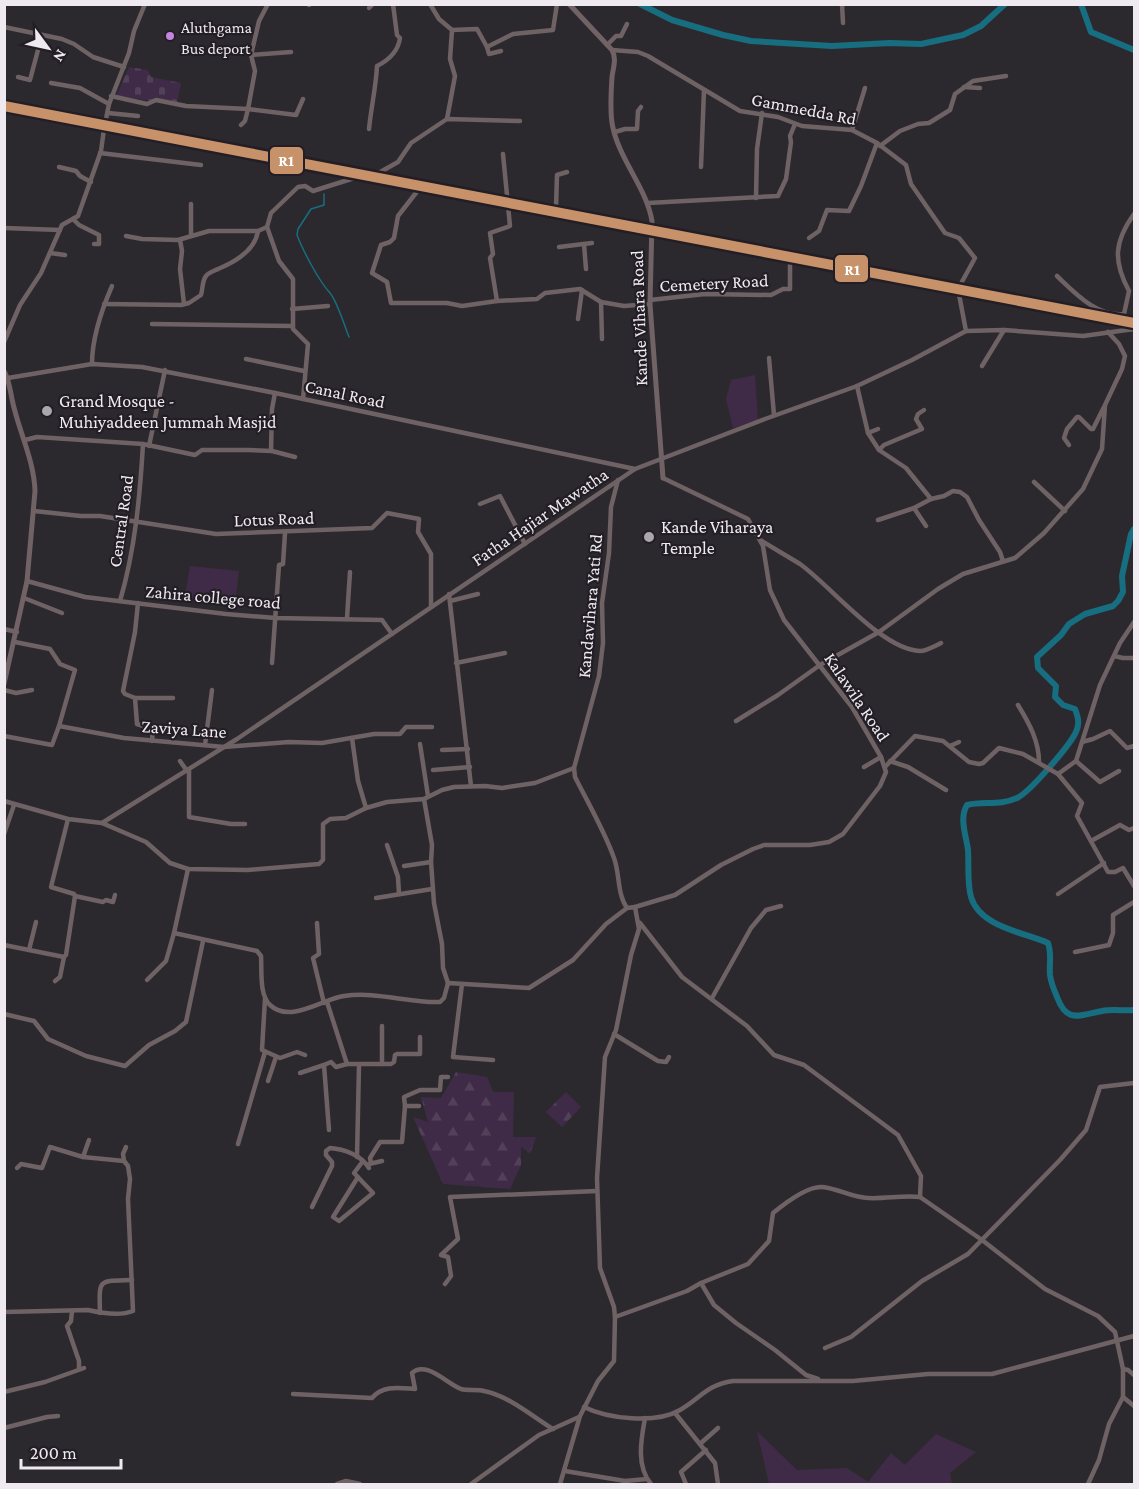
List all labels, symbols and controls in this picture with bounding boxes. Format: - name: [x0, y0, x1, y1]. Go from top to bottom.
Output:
- north arrow: [18, 18, 78, 78]
- place label: Aluthgama Bus deport: [181, 19, 253, 58]
- marker: Aluthgama Bus deport: [164, 30, 176, 42]
- text: N: [50, 47, 70, 65]
- street label: Gammedda Rd: [750, 89, 859, 129]
- line badge: R1: [269, 146, 304, 175]
- text: R1: [278, 152, 294, 169]
- street label: Kande Vihara Road: [627, 249, 651, 386]
- line badge: R1: [834, 254, 869, 283]
- text: R1: [844, 261, 860, 278]
- street label: Cemetery Road: [659, 270, 770, 296]
- street label: Canal Road: [303, 376, 387, 412]
- place label: Grand Mosque - Muhiyaddeen Jummah Masjid: [59, 391, 277, 433]
- marker: Grand Mosque - Muhiyaddeen Jummah Masjid: [40, 404, 54, 418]
- street label: Fatha Hajiar Mawatha: [468, 464, 613, 571]
- street label: Central Road: [105, 473, 137, 568]
- street label: Lotus Road: [233, 508, 315, 530]
- place label: Kande Viharaya Temple: [661, 517, 773, 558]
- marker: Kande Viharaya Temple: [642, 530, 656, 544]
- street label: Kandavihara Yati Rd: [574, 533, 606, 679]
- street label: Zahira college road: [144, 581, 282, 613]
- street label: Kalawila Road: [820, 649, 894, 745]
- street label: Zaviya Lane: [141, 716, 227, 742]
- scale bar: [21, 1432, 122, 1470]
- text: 200 m: [30, 1443, 77, 1463]

